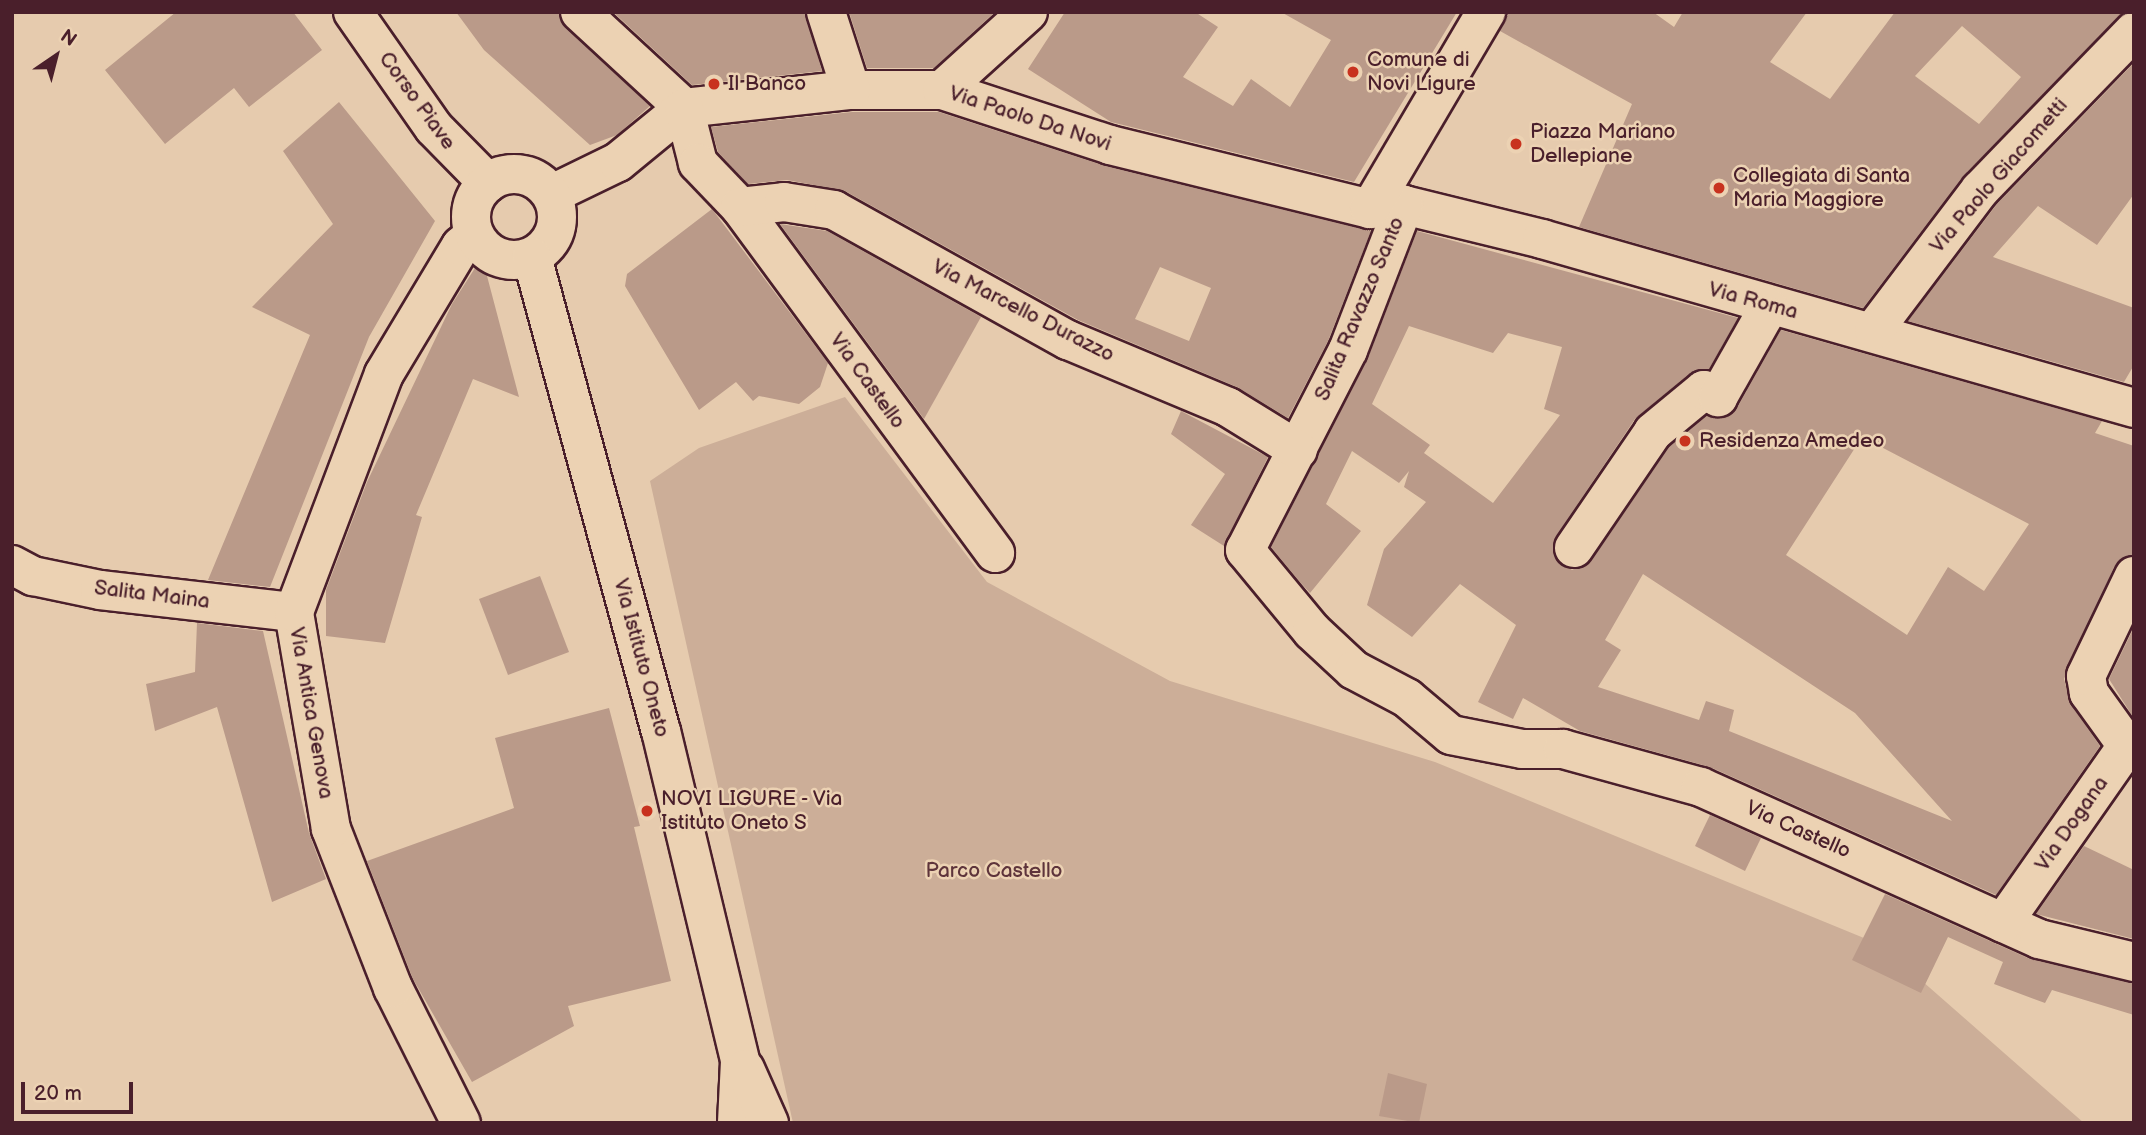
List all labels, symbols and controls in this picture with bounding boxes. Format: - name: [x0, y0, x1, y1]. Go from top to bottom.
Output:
- north arrow: [21, 21, 91, 91]
- text: N: [56, 25, 81, 52]
- street label: Corso Piave: [373, 47, 461, 155]
- place label: Comune di Novi Ligure: [1367, 47, 1476, 97]
- marker: Comune di Novi Ligure: [1345, 64, 1361, 80]
- place label: Il Banco: [728, 71, 806, 97]
- marker: Il Banco: [706, 76, 722, 92]
- street label: Via Paolo Da Novi: [946, 81, 1114, 157]
- street label: Via Paolo Giacometti: [1925, 93, 2073, 259]
- place label: Piazza Mariano Dellepiane: [1530, 119, 1676, 169]
- marker: Piazza Mariano Dellepiane: [1508, 136, 1524, 152]
- place label: Collegiata di Santa Maria Maggiore: [1733, 163, 1911, 213]
- marker: Collegiata di Santa Maria Maggiore: [1711, 180, 1727, 196]
- street label: Salita Ravazzo Santo: [1310, 213, 1410, 405]
- street label: Via Marcello Durazzo: [928, 254, 1118, 368]
- street label: Via Roma: [1706, 277, 1800, 325]
- street label: Via Castello: [824, 328, 910, 434]
- place label: Residenza Amedeo: [1699, 428, 1884, 454]
- marker: Residenza Amedeo: [1677, 433, 1693, 449]
- street label: Salita Maina: [93, 575, 211, 615]
- street label: Via Istituto Oneto: [608, 576, 674, 740]
- street label: Via Antica Genova: [284, 625, 338, 801]
- street label: Via Dogana: [2030, 772, 2114, 876]
- place label: NOVI LIGURE - Via Istituto Oneto S: [661, 786, 845, 836]
- street label: Via Castello: [1742, 796, 1854, 864]
- marker: NOVI LIGURE - Via Istituto Oneto S: [639, 803, 655, 819]
- park label: Parco Castello: [926, 858, 1062, 884]
- scale bar: [24, 1068, 136, 1112]
- text: 20 m: [34, 1081, 82, 1106]

